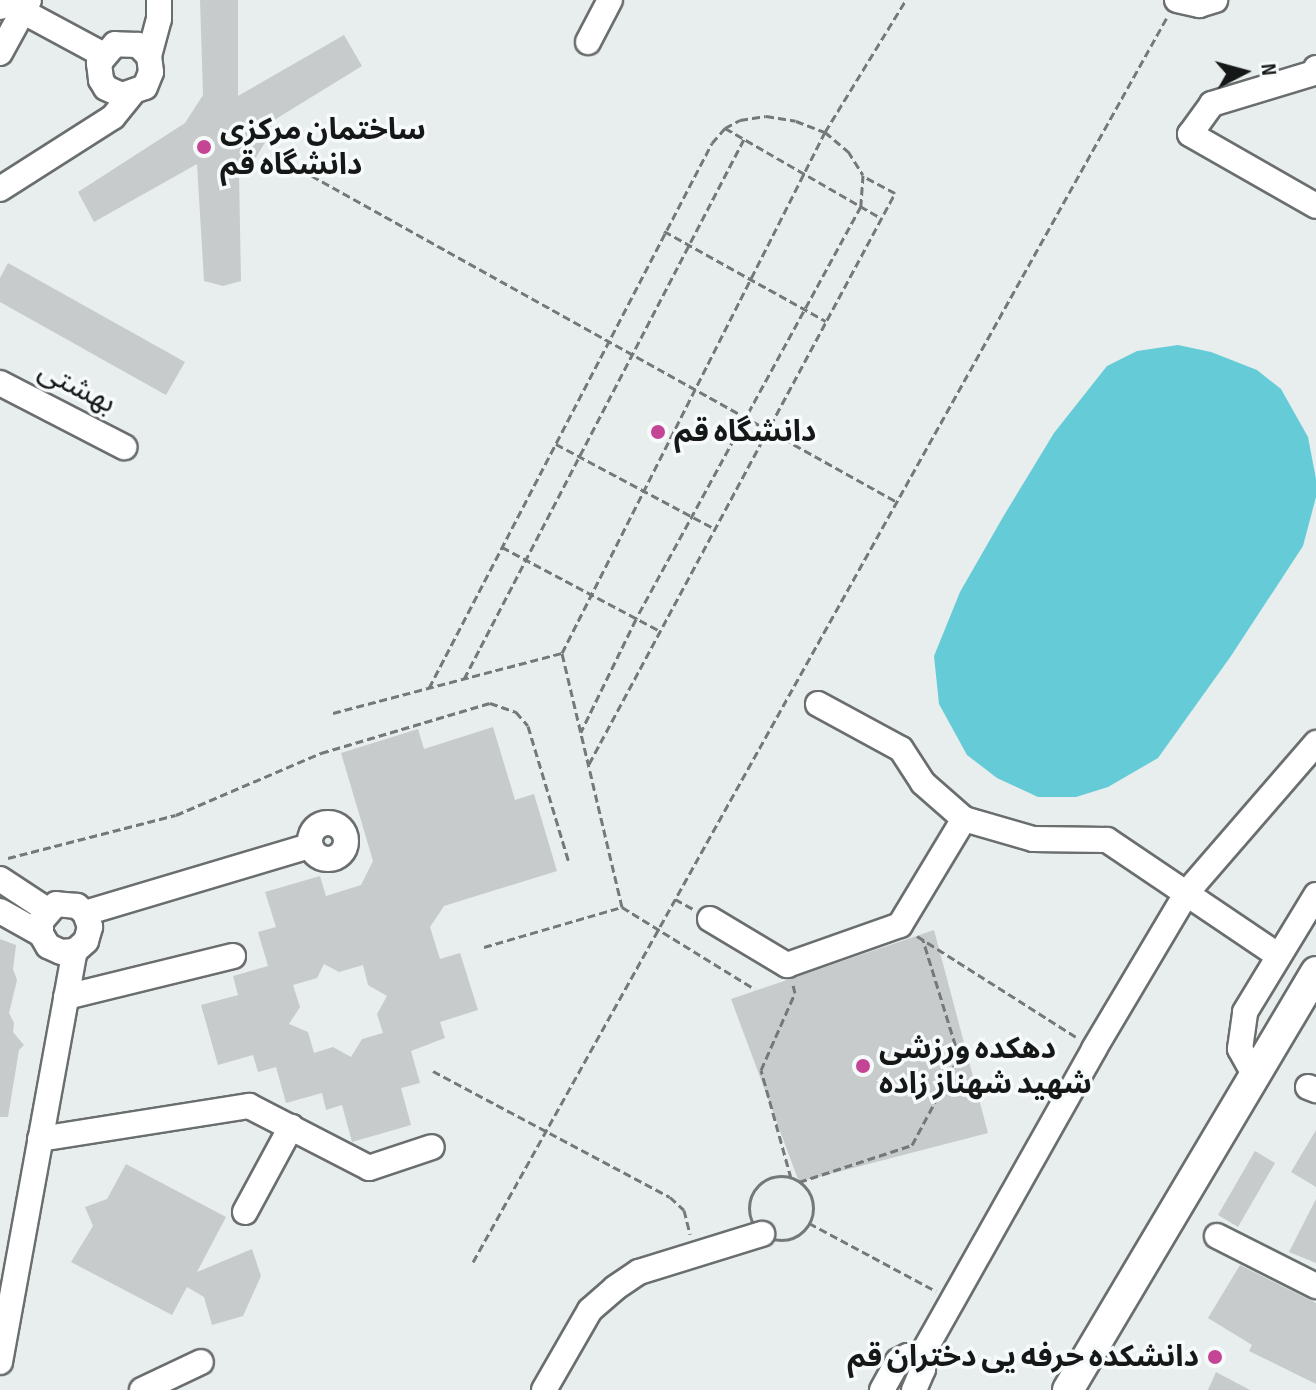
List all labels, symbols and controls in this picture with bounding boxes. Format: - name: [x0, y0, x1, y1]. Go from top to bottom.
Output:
- north arrow: [1204, 32, 1284, 112]
- text: N: [1254, 62, 1282, 77]
- place label: ساختمان مرکزی دانشگاه قم: [220, 112, 426, 182]
- marker: ساختمان مرکزی دانشگاه قم: [195, 138, 213, 156]
- street label: بهشتی: [32, 352, 122, 422]
- place label: دانشگاه قم: [674, 414, 816, 450]
- marker: دانشگاه قم: [649, 423, 667, 441]
- place label: دهکده ورزشی شهید شهناز زاده: [879, 1031, 1092, 1102]
- marker: دهکده ورزشی شهید شهناز زاده: [854, 1057, 872, 1075]
- place label: دانشکده حرفه یی دختران قم: [847, 1339, 1199, 1375]
- marker: دانشکده حرفه یی دختران قم: [1206, 1348, 1224, 1366]

